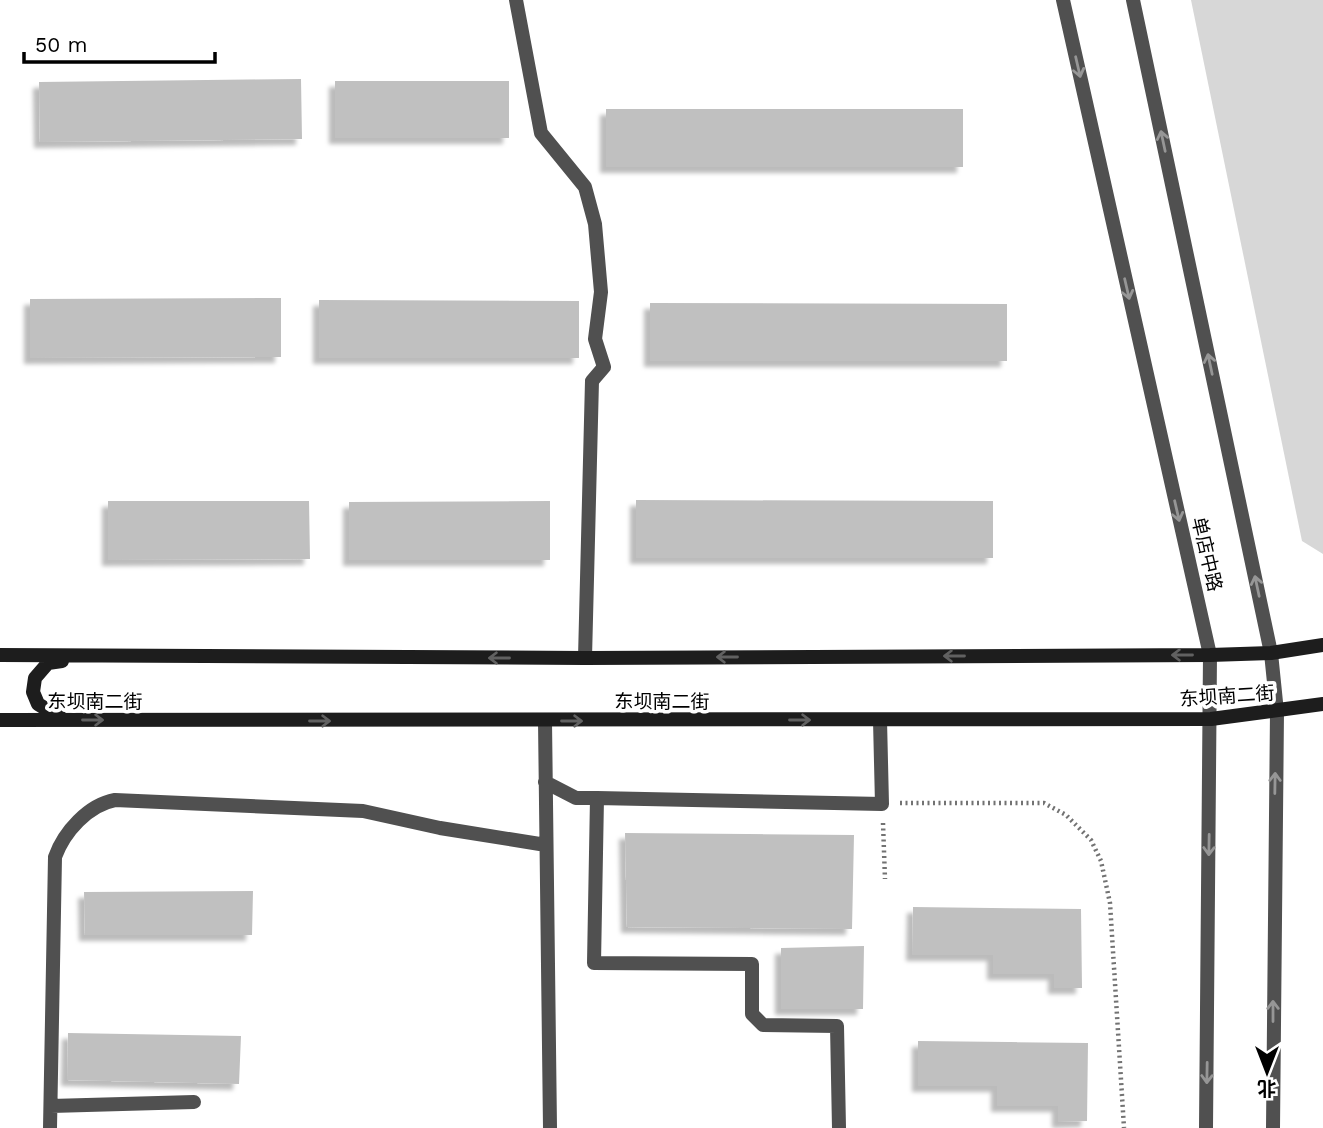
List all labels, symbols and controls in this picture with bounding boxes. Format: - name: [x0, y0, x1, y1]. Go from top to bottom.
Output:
- scale bar: [24, 21, 215, 65]
- text: 50 m: [35, 32, 87, 57]
- one-way arrow: [1071, 55, 1085, 78]
- one-way arrow: [1156, 130, 1170, 153]
- one-way arrow: [1121, 277, 1135, 300]
- one-way arrow: [1203, 353, 1217, 376]
- one-way arrow: [1171, 499, 1185, 522]
- street label: 单店中路: [1187, 514, 1227, 594]
- one-way arrow: [1250, 576, 1263, 598]
- one-way arrow: [1171, 648, 1194, 662]
- one-way arrow: [943, 649, 966, 663]
- one-way arrow: [716, 650, 739, 664]
- one-way arrow: [488, 651, 511, 664]
- street label: 东坝南二街: [1179, 681, 1275, 711]
- street label: 东坝南二街: [47, 690, 143, 713]
- street label: 东坝南二街: [614, 690, 710, 713]
- one-way arrow: [81, 713, 104, 727]
- one-way arrow: [788, 713, 811, 727]
- one-way arrow: [308, 714, 331, 728]
- one-way arrow: [560, 714, 583, 728]
- one-way arrow: [1269, 772, 1282, 795]
- one-way arrow: [1202, 834, 1216, 857]
- one-way arrow: [1267, 1000, 1280, 1023]
- north arrow: [1232, 1037, 1302, 1107]
- one-way arrow: [1200, 1061, 1213, 1084]
- text: 北: [1257, 1077, 1277, 1100]

